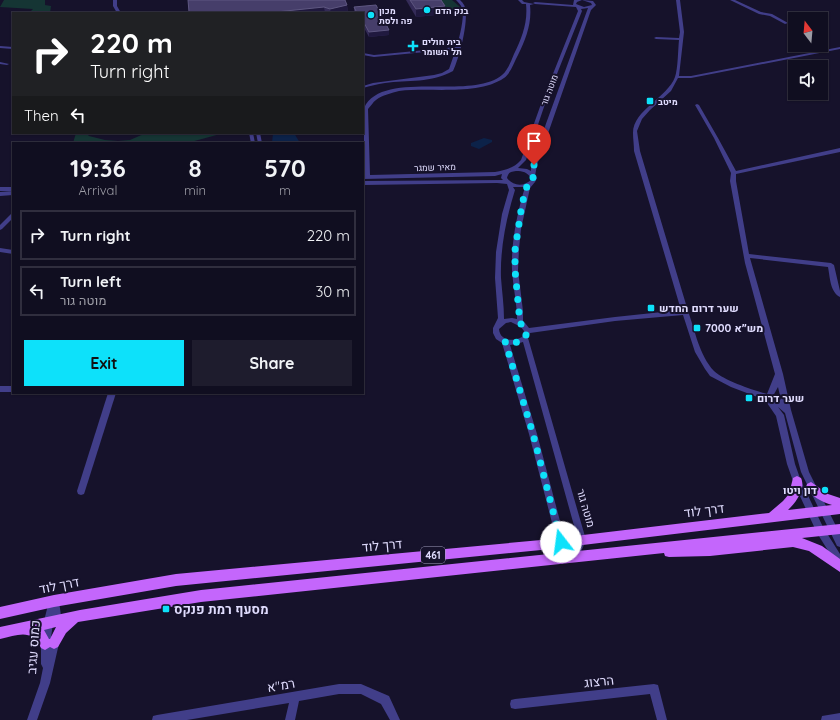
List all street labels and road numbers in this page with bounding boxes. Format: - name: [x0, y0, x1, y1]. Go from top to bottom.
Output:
- street label: מוטה גור: [538, 73, 560, 107]
- street label: מאיר שמגר: [414, 161, 456, 173]
- street label: מוטה גור: [574, 487, 598, 529]
- street label: דרך לוד: [683, 500, 725, 520]
- street label: דרך לוד: [361, 535, 403, 555]
- road number: 461: [421, 547, 445, 563]
- street label: דרך לוד: [38, 573, 81, 597]
- street label: כמוס עגיב: [23, 619, 43, 675]
- street label: הרצוג: [583, 671, 615, 691]
- street label: רמ"א: [266, 675, 296, 695]

